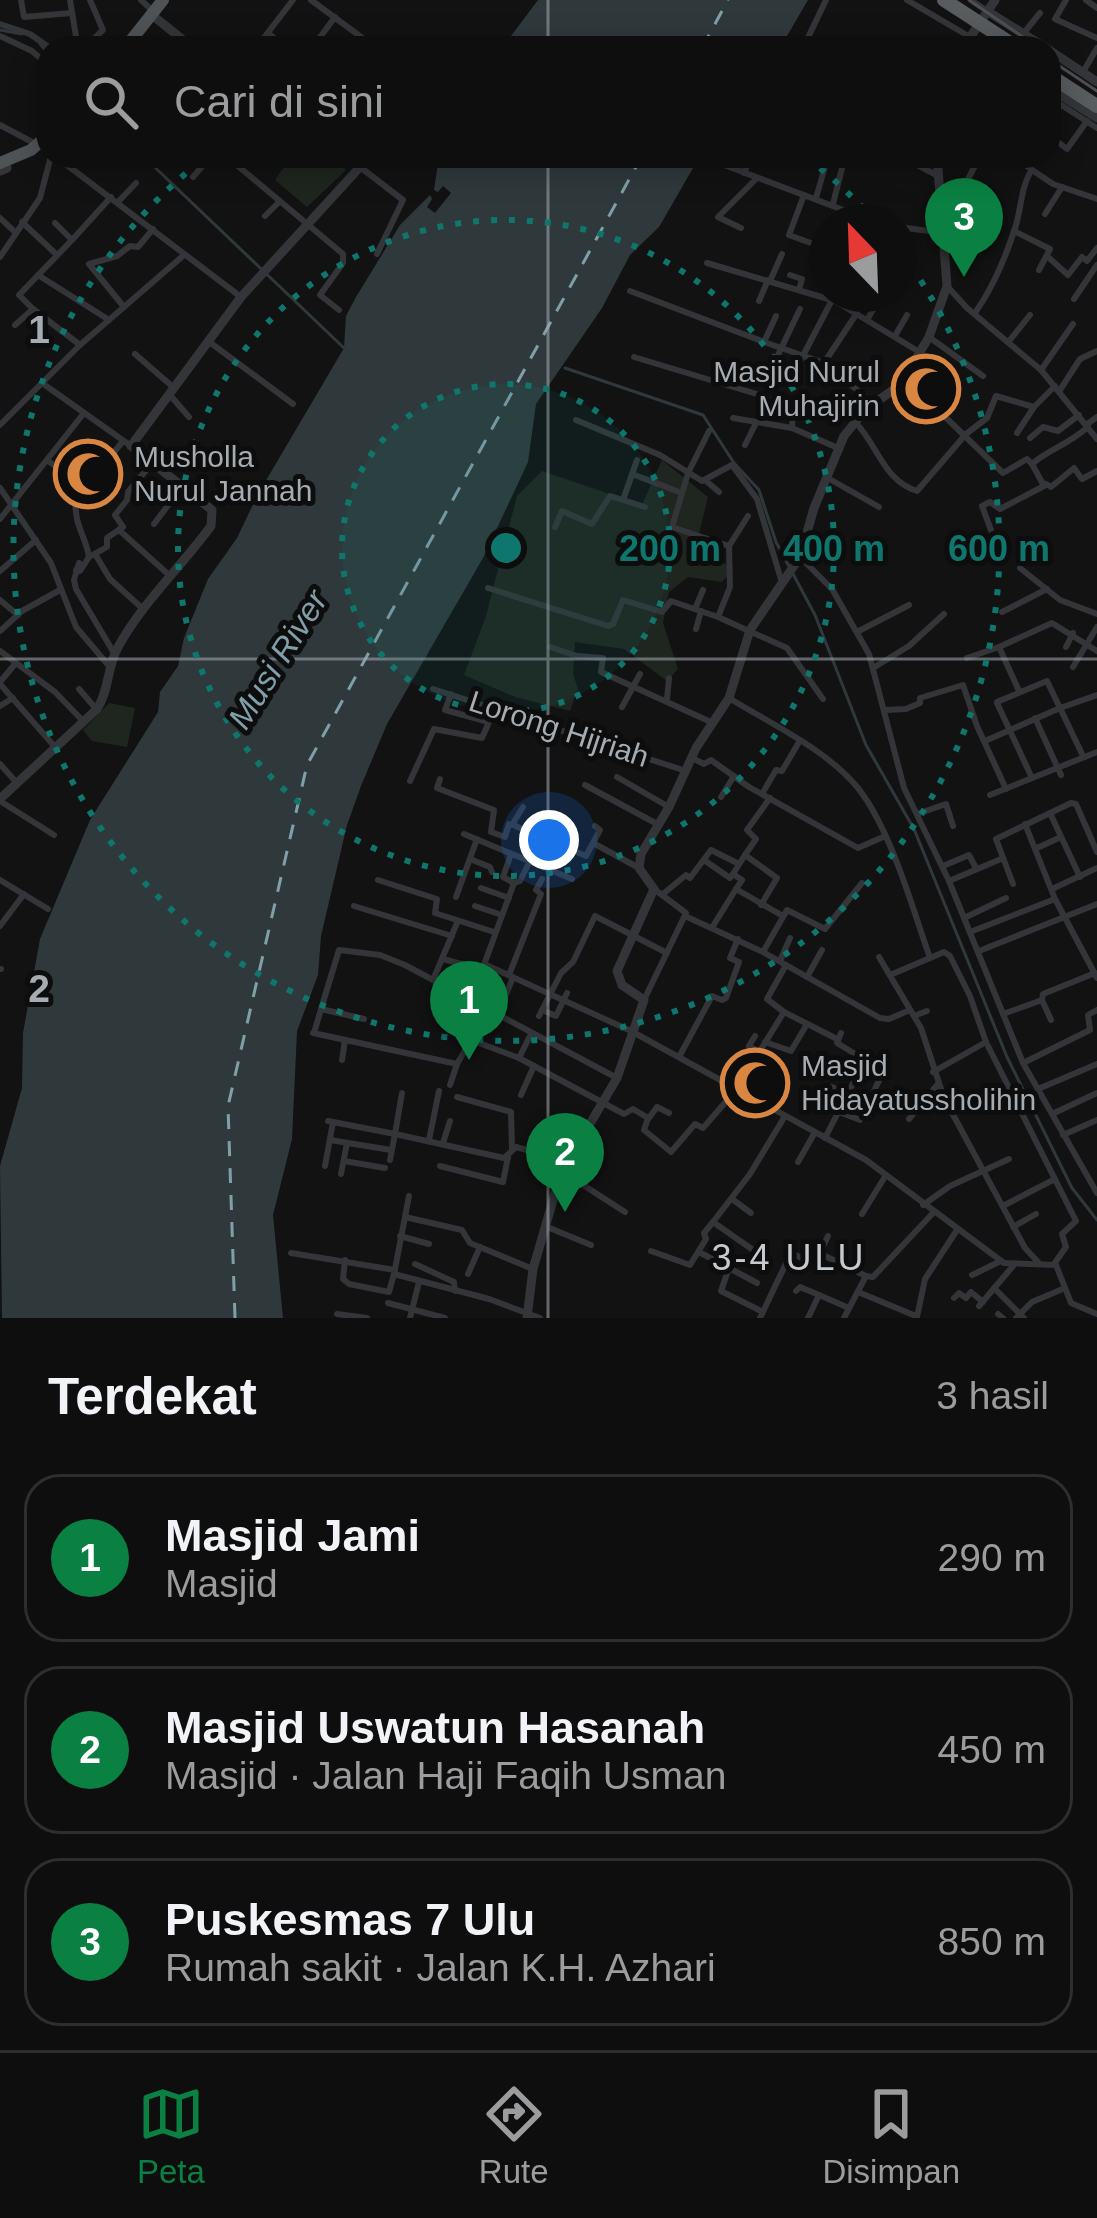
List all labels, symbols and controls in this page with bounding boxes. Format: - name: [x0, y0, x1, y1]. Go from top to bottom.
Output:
- search box: [36, 36, 1061, 168]
- icon: search: [78, 69, 144, 135]
- text: Cari di sini: [174, 76, 384, 127]
- pin: 3: [925, 178, 1003, 277]
- north arrow: [809, 204, 917, 312]
- text: 1: [28, 308, 50, 351]
- mosque icon: Masjid Nurul Muhajirin: [891, 354, 961, 424]
- place label: Masjid Nurul Muhajirin: [713, 355, 880, 422]
- mosque icon: Musholla Nurul Jannah: [53, 439, 123, 509]
- place label: Musholla Nurul Jannah: [134, 440, 312, 507]
- centre of rings: [485, 527, 527, 569]
- text: 200 m: [619, 528, 721, 569]
- text: 400 m: [783, 528, 885, 569]
- text: 600 m: [948, 528, 1050, 569]
- water label: Musi River: [220, 582, 335, 735]
- street label: Lorong Hijriah: [465, 684, 653, 773]
- your location: [519, 810, 579, 870]
- pin: 1: [430, 961, 508, 1060]
- text: 2: [28, 967, 50, 1010]
- mosque icon: Masjid Hidayatussholihin: [720, 1048, 790, 1118]
- place label: Masjid Hidayatussholihin: [801, 1049, 1036, 1116]
- pin: 2: [526, 1113, 604, 1212]
- district label: 3-4 ULU: [711, 1237, 867, 1278]
- text: Terdekat: [48, 1368, 257, 1425]
- text: 3 hasil: [936, 1374, 1049, 1417]
- text: Masjid Jami: [165, 1510, 420, 1561]
- text: 1: [79, 1536, 101, 1579]
- text: 290 m: [938, 1536, 1046, 1579]
- text: Masjid: [165, 1562, 278, 1605]
- text: Masjid Uswatun Hasanah: [165, 1702, 705, 1753]
- text: 2: [79, 1728, 101, 1771]
- text: 450 m: [938, 1728, 1046, 1771]
- text: Masjid · Jalan Haji Faqih Usman: [165, 1754, 726, 1797]
- text: Puskesmas 7 Ulu: [165, 1894, 535, 1945]
- text: 3: [79, 1920, 101, 1963]
- text: 850 m: [938, 1920, 1046, 1963]
- text: Rumah sakit · Jalan K.H. Azhari: [165, 1946, 716, 1989]
- tab: Peta: [137, 2081, 205, 2191]
- tab: Rute: [479, 2081, 549, 2191]
- tab: Disimpan: [822, 2081, 960, 2191]

